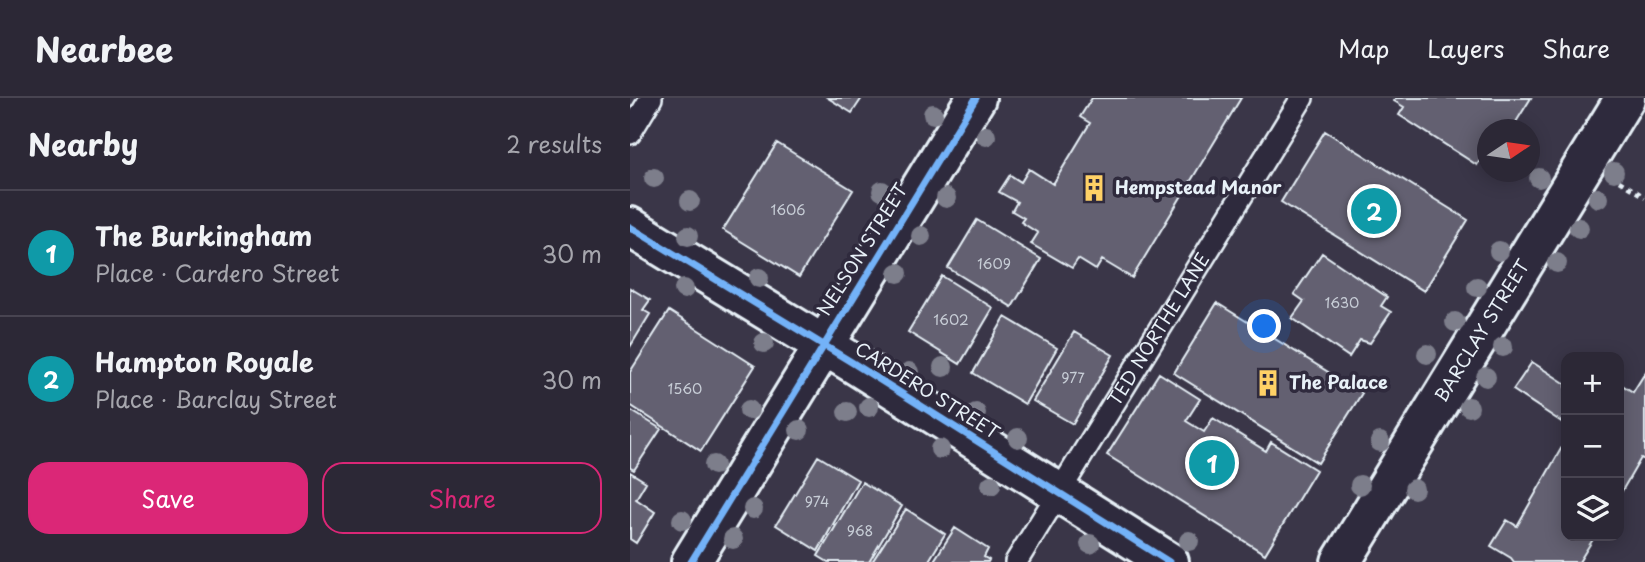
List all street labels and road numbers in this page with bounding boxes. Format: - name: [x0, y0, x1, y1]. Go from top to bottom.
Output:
- street label: NELSON STREET: [810, 177, 914, 321]
- street label: TED NORTHE LANE: [1100, 247, 1216, 411]
- street label: BARCLAY STREET: [1427, 253, 1536, 407]
- street label: CARDERO STREET: [850, 334, 1006, 445]

